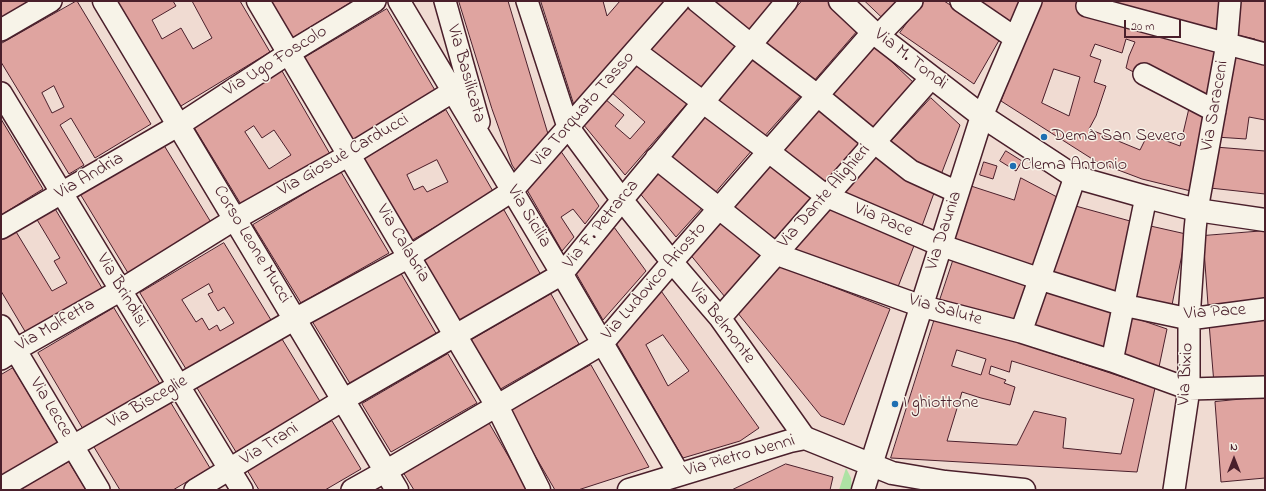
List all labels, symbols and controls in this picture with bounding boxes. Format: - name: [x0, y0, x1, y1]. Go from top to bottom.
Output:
- scale bar: [1126, 12, 1183, 38]
- text: 20 m: [1131, 18, 1154, 36]
- street label: Via Ugo Foscolo: [220, 22, 332, 102]
- street label: Via Basilicata: [441, 23, 489, 125]
- street label: Via M. Tondi: [869, 25, 951, 95]
- street label: Via Torquato Tasso: [528, 48, 640, 172]
- street label: Via Saraceni: [1197, 59, 1235, 153]
- street label: Via Giosuè Carducci: [275, 110, 413, 202]
- place label: Demà San Severo: [1052, 126, 1186, 148]
- marker: Demà San Severo: [1039, 132, 1049, 142]
- street label: Via Dante Alighieri: [774, 141, 876, 253]
- street label: Via Andria: [52, 149, 128, 205]
- place label: Clema Antonio: [1021, 155, 1127, 177]
- marker: Clema Antonio: [1008, 161, 1018, 171]
- street label: Via F. Petrarca: [559, 176, 645, 274]
- street label: Corso Leone Mucci: [207, 182, 295, 308]
- street label: Via Sicilia: [501, 182, 555, 252]
- street label: Via Daunia: [922, 189, 968, 273]
- street label: Via Pace: [850, 199, 916, 243]
- street label: Via Calabria: [370, 201, 434, 287]
- street label: Via Ludovico Ariosto: [598, 219, 712, 345]
- street label: Via Brindisi: [91, 250, 151, 332]
- street label: Via Belmonte: [683, 279, 759, 369]
- street label: Via Salute: [906, 290, 984, 332]
- street label: Via Molfetta: [13, 295, 99, 357]
- street label: Via Pace: [1183, 300, 1247, 326]
- street label: Via Bixio: [1175, 342, 1199, 406]
- street label: Via Bisceglie: [104, 371, 192, 435]
- street label: Via Lecce: [24, 374, 76, 442]
- place label: I ghiottone: [903, 393, 979, 415]
- marker: I ghiottone: [890, 399, 900, 409]
- street label: Via Trani: [237, 419, 303, 471]
- street label: Via Pietro Nenni: [682, 431, 798, 483]
- north arrow: [1214, 439, 1254, 479]
- text: N: [1230, 439, 1238, 455]

